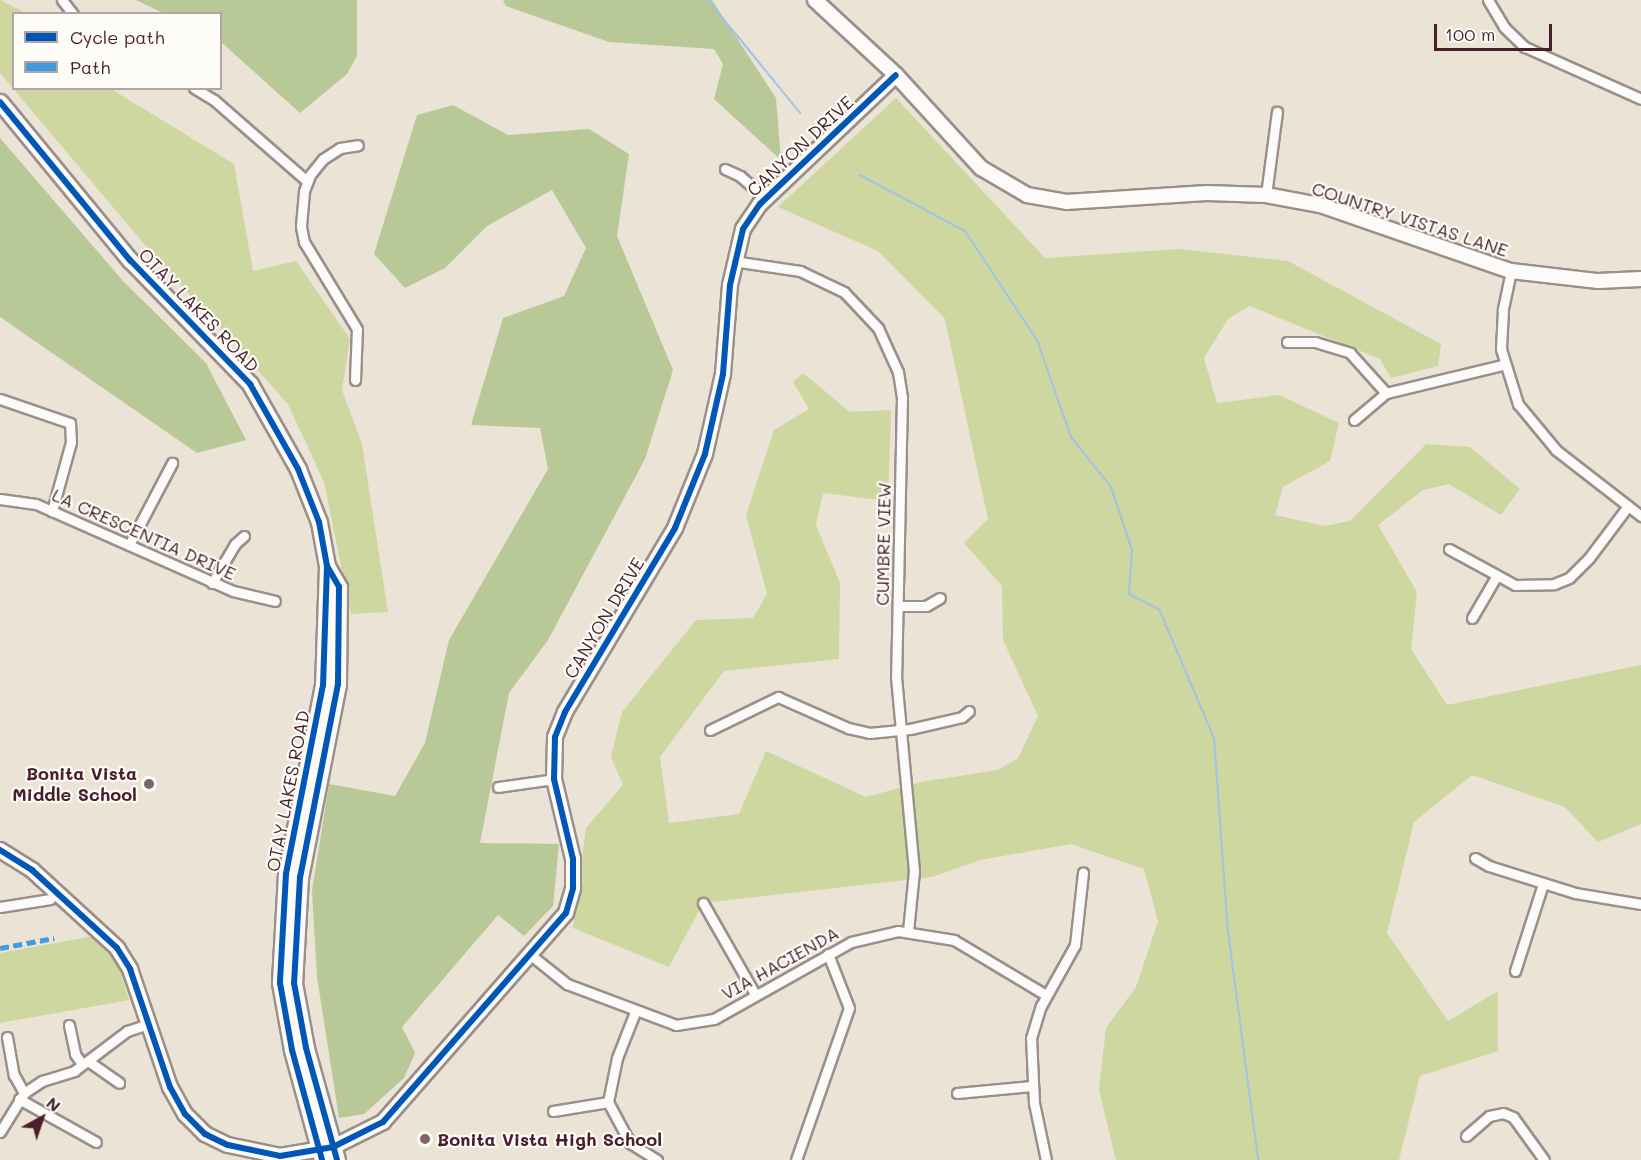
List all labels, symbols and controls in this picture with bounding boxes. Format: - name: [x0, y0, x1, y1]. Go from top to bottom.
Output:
- legend: [12, 12, 222, 90]
- scale bar: [1437, 12, 1556, 50]
- text: 100 m: [1445, 22, 1495, 46]
- text: Cycle path: [70, 25, 165, 49]
- text: Path: [70, 55, 110, 79]
- street label: CANYON DRIVE: [742, 91, 858, 201]
- street label: COUNTRY VISTAS LANE: [1309, 177, 1511, 261]
- street label: OTAY LAKES ROAD: [134, 244, 264, 376]
- street label: CUMBRE VIEW: [871, 482, 895, 606]
- street label: LA CRESCENTIA DRIVE: [49, 484, 239, 584]
- street label: CANYON DRIVE: [559, 554, 649, 682]
- street label: OTAY LAKES ROAD: [262, 708, 314, 874]
- place label: Bonita Vista Middle School: [12, 763, 137, 806]
- marker: Bonita Vista Middle School: [142, 777, 156, 791]
- street label: VIA HACIENDA: [717, 922, 843, 1004]
- north arrow: [12, 1088, 72, 1148]
- text: N: [42, 1092, 65, 1116]
- place label: Bonita Vista High School: [437, 1128, 662, 1150]
- marker: Bonita Vista High School: [418, 1132, 432, 1146]

